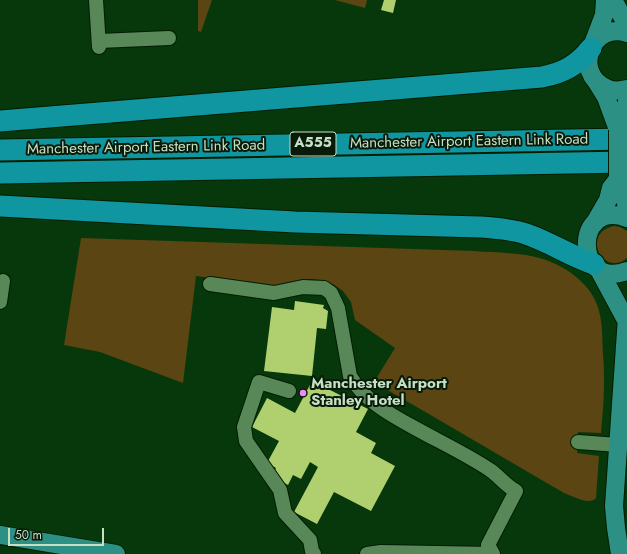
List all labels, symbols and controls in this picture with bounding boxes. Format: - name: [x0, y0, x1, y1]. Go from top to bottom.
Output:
- street label: Manchester Airport Eastern Link Road: [350, 131, 588, 153]
- road number: A555: [290, 132, 336, 156]
- street label: Manchester Airport Eastern Link Road: [27, 137, 265, 159]
- place label: Manchester Airport Stanley Hotel: [311, 375, 447, 410]
- marker: Manchester Airport Stanley Hotel: [298, 388, 308, 398]
- scale bar: [10, 520, 106, 546]
- text: 50 m: [15, 526, 42, 544]

